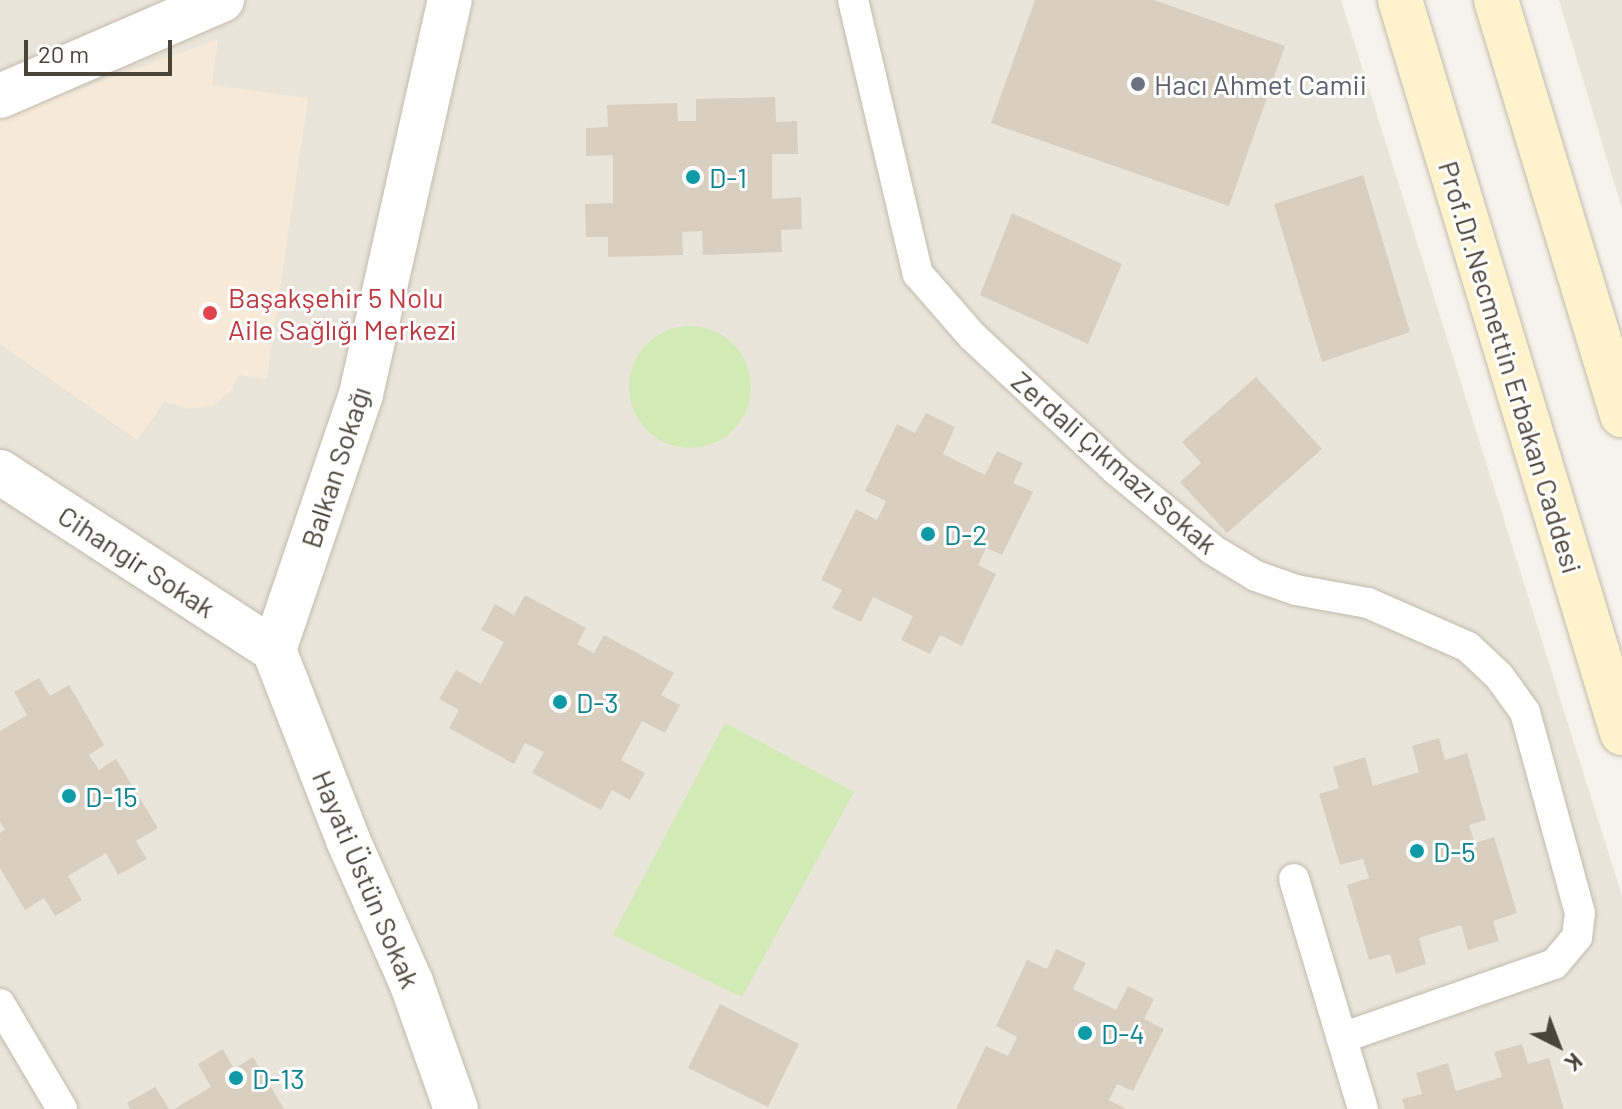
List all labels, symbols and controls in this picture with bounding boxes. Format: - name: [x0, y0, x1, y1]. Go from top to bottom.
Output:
- scale bar: [28, 24, 176, 74]
- text: 20 m: [38, 39, 89, 68]
- place label: Hacı Ahmet Camii: [1154, 67, 1367, 101]
- marker: Hacı Ahmet Camii: [1129, 75, 1147, 93]
- street label: Prof.Dr.Necmettin Erbakan Caddesi: [1432, 157, 1590, 577]
- place label: D-1: [709, 160, 747, 194]
- marker: D-1: [684, 168, 702, 186]
- place label: Başakşehir 5 Nolu Aile Sağlığı Merkezi: [228, 280, 457, 346]
- marker: Başakşehir 5 Nolu Aile Sağlığı Merkezi: [199, 302, 221, 324]
- street label: Zerdali Çıkmazı Sokak: [1005, 364, 1225, 560]
- street label: Balkan Sokağı: [293, 382, 377, 552]
- street label: Cihangir Sokak: [52, 498, 222, 624]
- place label: D-2: [944, 517, 987, 551]
- marker: D-2: [919, 525, 937, 543]
- place label: D-3: [576, 685, 619, 719]
- marker: D-3: [551, 693, 569, 711]
- street label: Hayati Üstün Sokak: [306, 765, 428, 993]
- place label: D-15: [85, 779, 138, 813]
- marker: D-15: [60, 787, 78, 805]
- place label: D-5: [1433, 834, 1476, 868]
- marker: D-5: [1408, 842, 1426, 860]
- north arrow: [1518, 1005, 1598, 1085]
- place label: D-4: [1101, 1016, 1145, 1050]
- marker: D-4: [1076, 1024, 1094, 1042]
- text: K: [1560, 1049, 1588, 1077]
- place label: D-13: [252, 1061, 305, 1095]
- marker: D-13: [227, 1069, 245, 1087]

